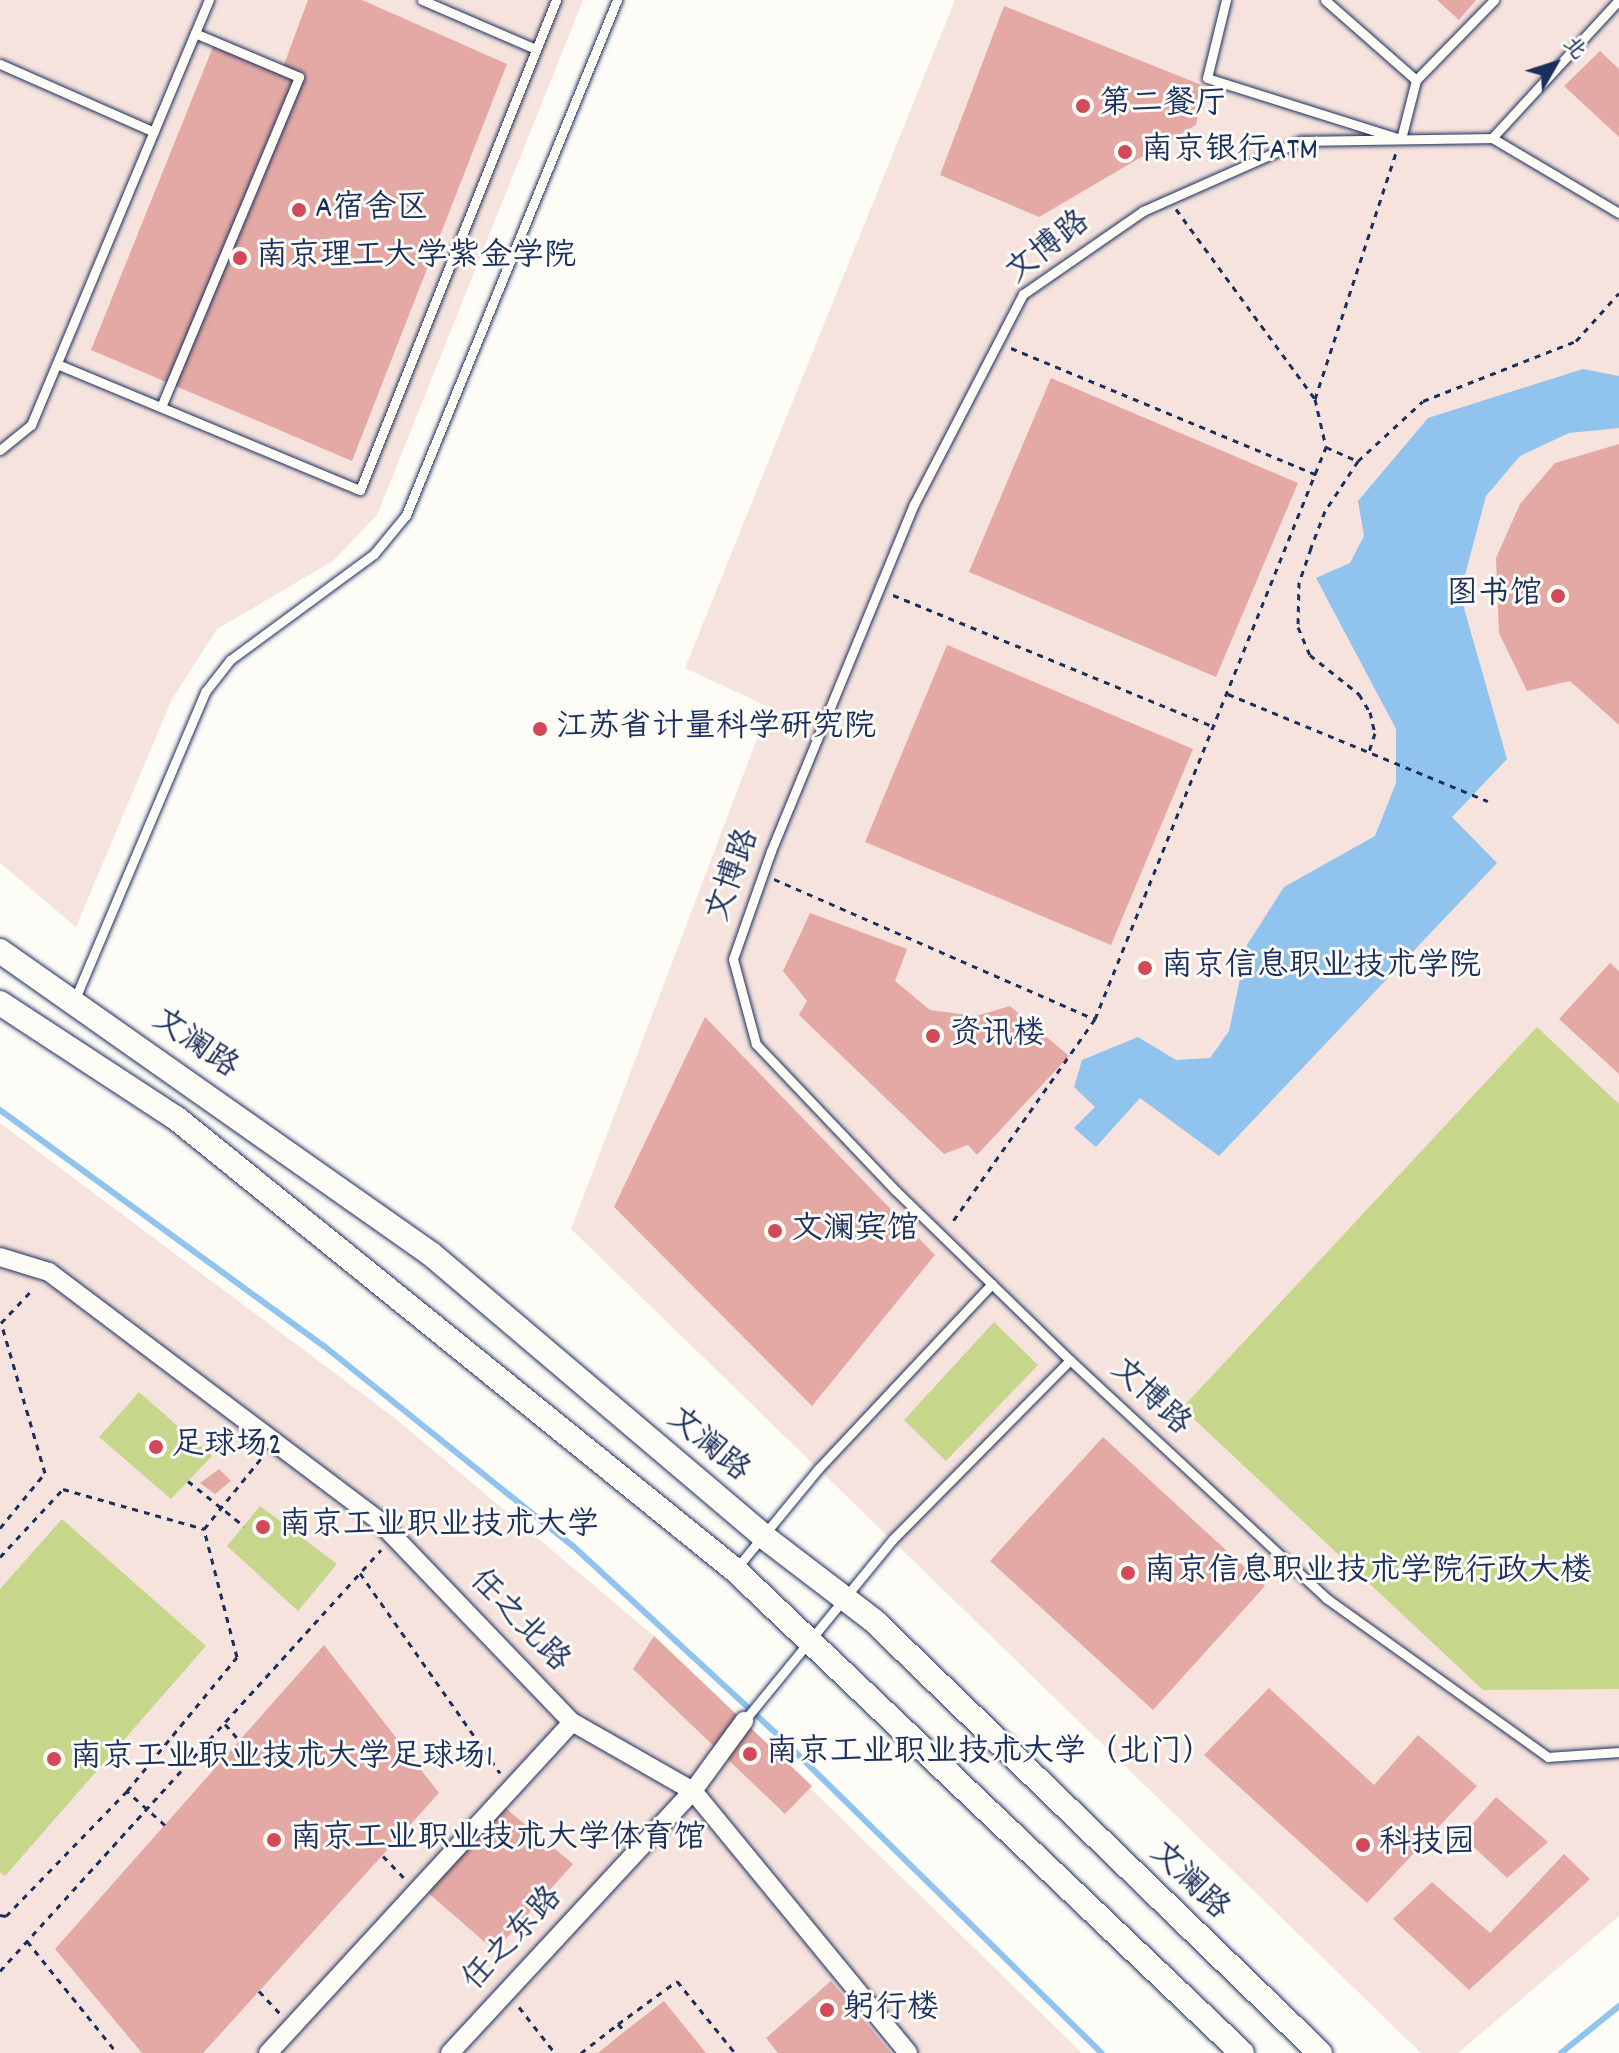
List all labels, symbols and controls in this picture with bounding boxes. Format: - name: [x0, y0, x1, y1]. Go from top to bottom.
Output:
- north arrow: [1515, 24, 1595, 104]
- text: 北: [1555, 30, 1593, 67]
- place label: 第二餐厅: [1099, 87, 1227, 125]
- marker: 第二餐厅: [1074, 97, 1092, 115]
- place label: 南京银行ATM: [1141, 133, 1318, 171]
- marker: 南京银行ATM: [1116, 143, 1134, 161]
- place label: A宿舍区: [315, 191, 428, 229]
- marker: A宿舍区: [290, 201, 308, 219]
- street label: 文博路: [999, 204, 1099, 294]
- place label: 南京理工大学紫金学院: [256, 239, 576, 277]
- marker: 南京理工大学紫金学院: [231, 249, 249, 267]
- place label: 图书馆: [1446, 577, 1542, 615]
- marker: 图书馆: [1549, 587, 1567, 605]
- place label: 江苏省计量科学研究院: [556, 710, 876, 748]
- marker: 江苏省计量科学研究院: [531, 720, 549, 738]
- street label: 文博路: [701, 824, 769, 928]
- place label: 南京信息职业技术学院: [1161, 949, 1481, 987]
- marker: 南京信息职业技术学院: [1136, 959, 1154, 977]
- street label: 文澜路: [144, 1002, 244, 1088]
- place label: 资讯楼: [949, 1017, 1045, 1055]
- marker: 资讯楼: [924, 1027, 942, 1045]
- place label: 文澜宾馆: [791, 1212, 919, 1250]
- marker: 文澜宾馆: [766, 1222, 784, 1240]
- street label: 文博路: [1101, 1351, 1197, 1445]
- street label: 文澜路: [658, 1400, 756, 1492]
- place label: 足球场2: [172, 1428, 282, 1466]
- marker: 足球场2: [147, 1438, 165, 1456]
- place label: 南京工业职业技术大学: [279, 1508, 599, 1546]
- marker: 南京工业职业技术大学: [254, 1518, 272, 1536]
- place label: 南京信息职业技术学院行政大楼: [1144, 1554, 1592, 1592]
- street label: 任之北路: [460, 1563, 576, 1681]
- marker: 南京信息职业技术学院行政大楼: [1119, 1564, 1137, 1582]
- place label: 南京工业职业技术大学（北门）: [766, 1735, 1214, 1773]
- place label: 南京工业职业技术大学足球场1: [70, 1740, 493, 1778]
- marker: 南京工业职业技术大学（北门）: [741, 1745, 759, 1763]
- marker: 南京工业职业技术大学足球场1: [45, 1750, 63, 1768]
- place label: 南京工业职业技术大学体育馆: [290, 1821, 706, 1859]
- place label: 科技园: [1379, 1826, 1475, 1864]
- marker: 南京工业职业技术大学体育馆: [265, 1831, 283, 1849]
- street label: 文澜路: [1140, 1835, 1236, 1929]
- marker: 科技园: [1354, 1836, 1372, 1854]
- street label: 任之东路: [456, 1880, 572, 2000]
- place label: 躬行楼: [843, 1991, 939, 2029]
- marker: 躬行楼: [818, 2001, 836, 2019]

